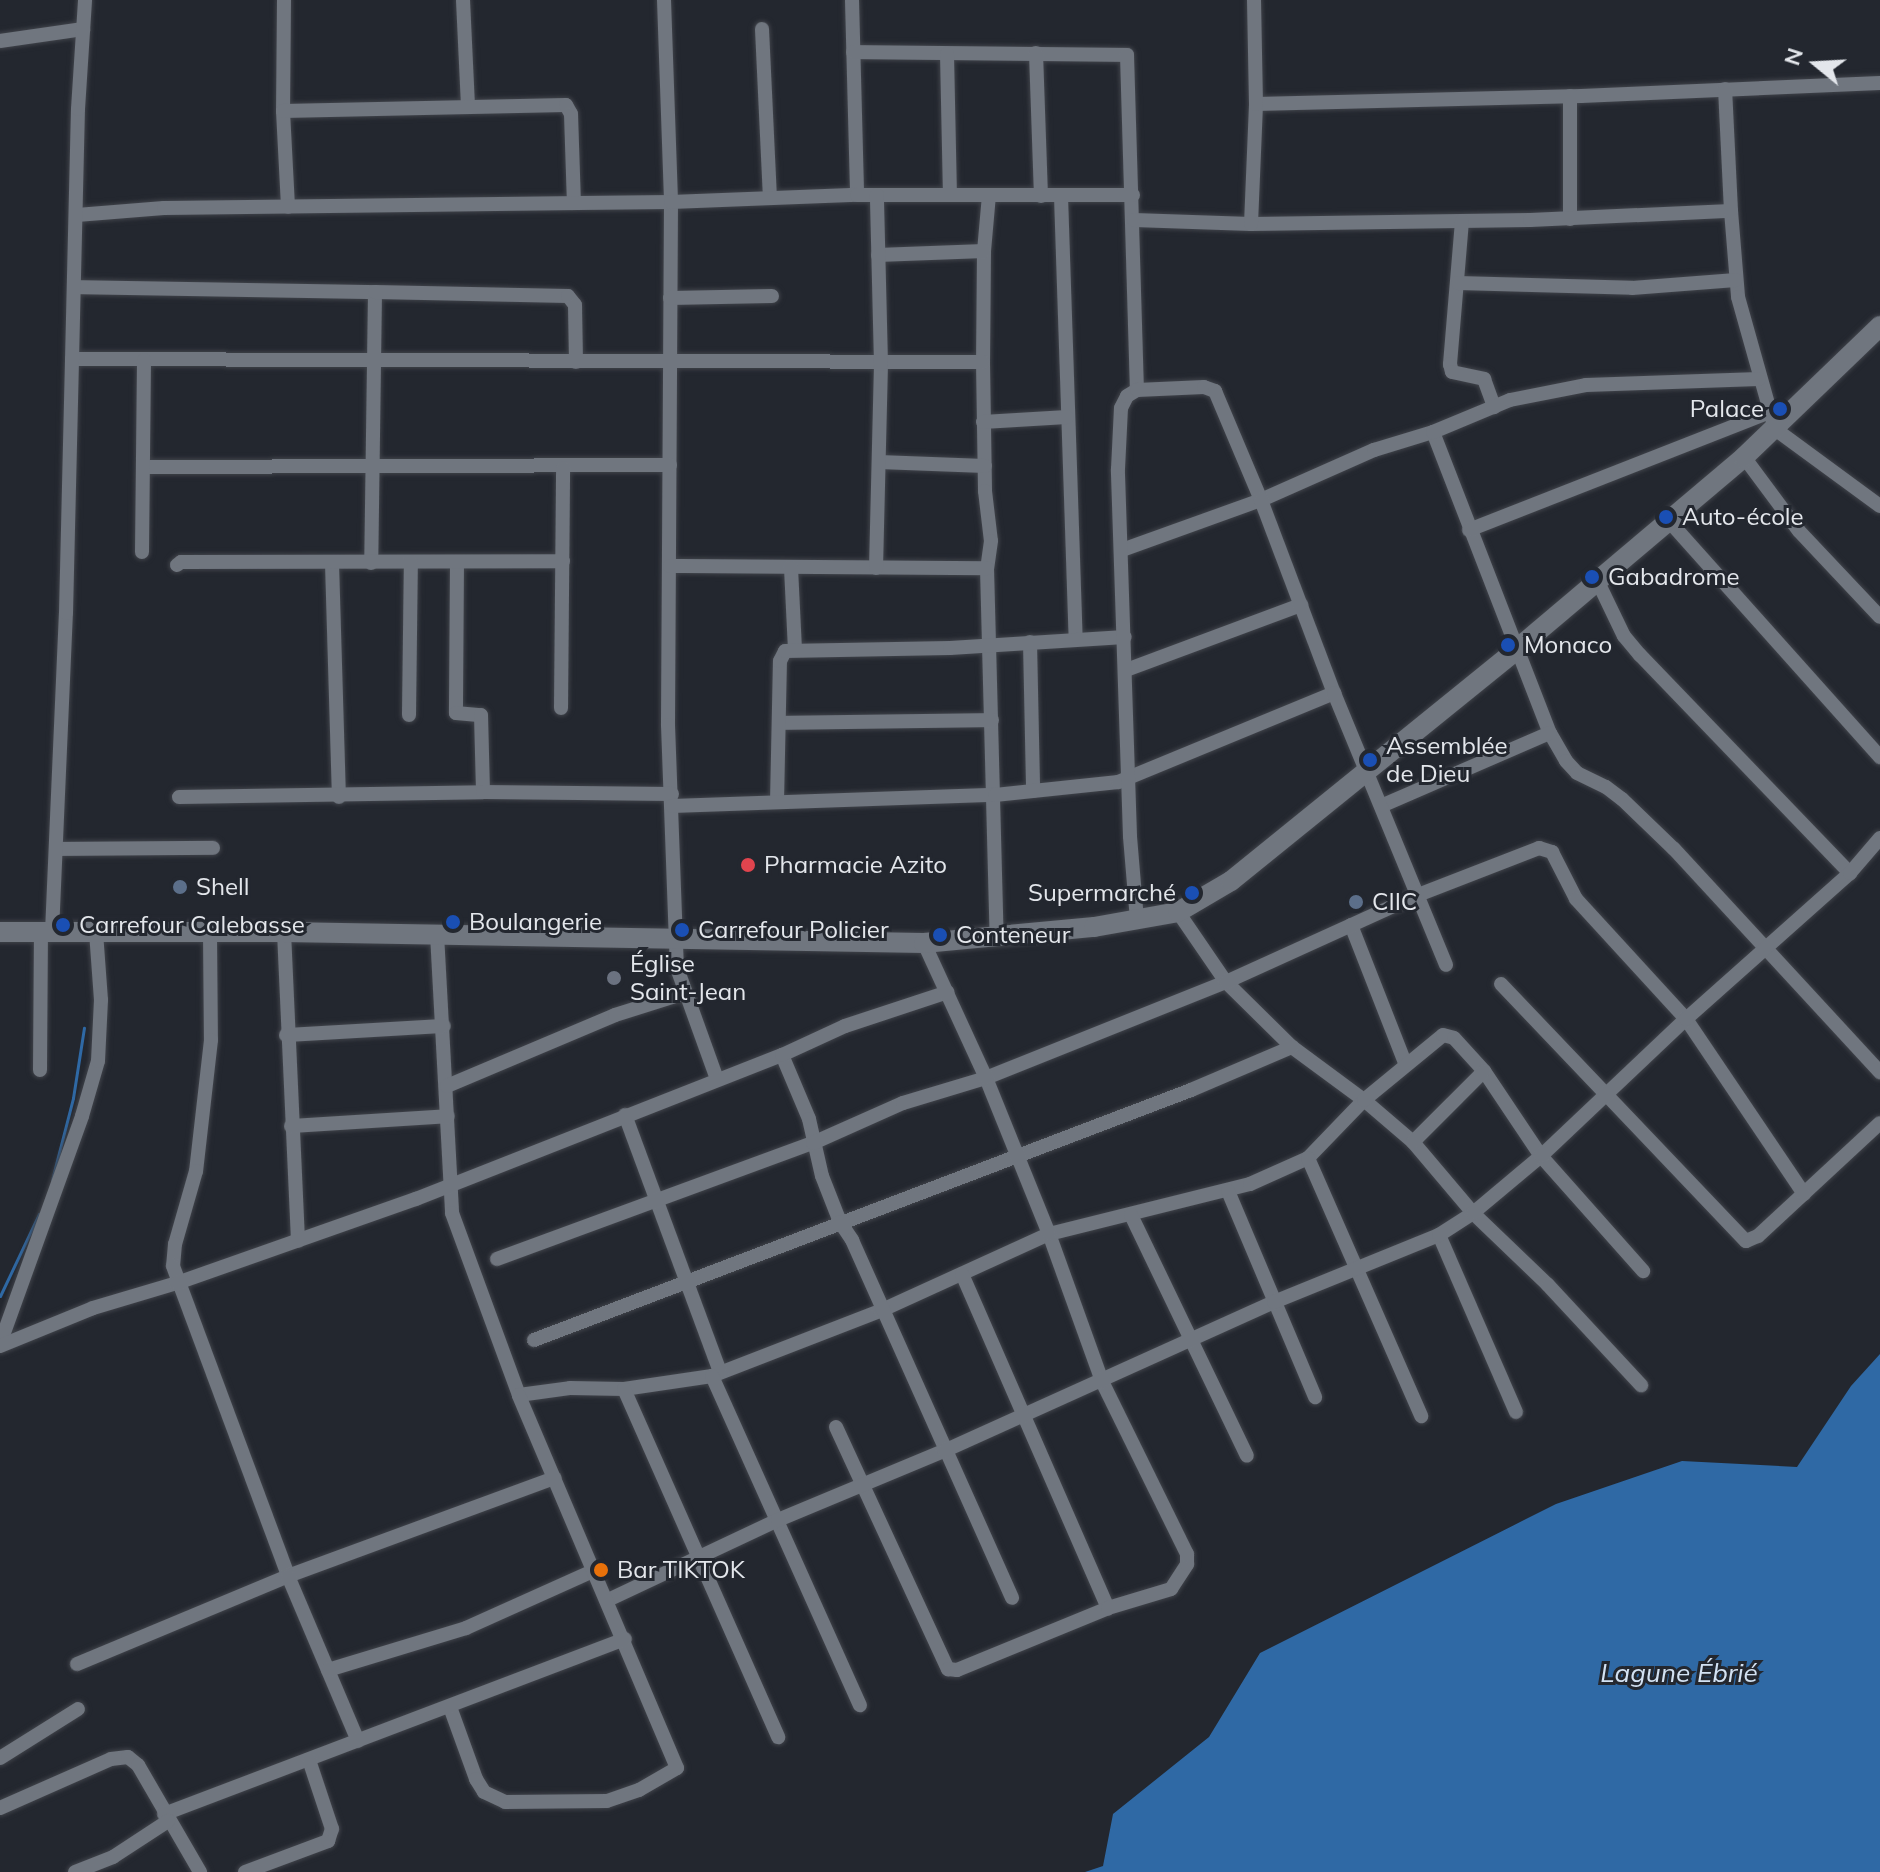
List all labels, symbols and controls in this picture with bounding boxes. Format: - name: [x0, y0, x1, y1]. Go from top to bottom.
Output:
- north arrow: [1776, 24, 1856, 104]
- text: N: [1777, 44, 1809, 69]
- place label: Palace: [1690, 395, 1764, 423]
- marker: Palace: [1771, 400, 1789, 418]
- place label: Auto-école: [1682, 503, 1804, 531]
- marker: Auto-école: [1657, 508, 1675, 526]
- place label: Gabadrome: [1608, 563, 1740, 591]
- marker: Gabadrome: [1583, 568, 1601, 586]
- place label: Monaco: [1524, 631, 1612, 659]
- marker: Monaco: [1499, 636, 1517, 654]
- place label: Assemblée de Dieu: [1386, 732, 1508, 788]
- marker: Assemblée de Dieu: [1361, 751, 1379, 769]
- place label: Pharmacie Azito: [764, 851, 947, 879]
- marker: Pharmacie Azito: [739, 856, 757, 874]
- place label: Shell: [196, 873, 249, 901]
- marker: Shell: [171, 878, 189, 896]
- place label: Supermarché: [1028, 879, 1176, 907]
- marker: Supermarché: [1183, 884, 1201, 902]
- place label: CIIC: [1372, 888, 1417, 916]
- marker: CIIC: [1347, 893, 1365, 911]
- place label: Boulangerie: [469, 908, 602, 936]
- place label: Carrefour Calebasse: [79, 911, 305, 939]
- marker: Boulangerie: [444, 913, 462, 931]
- marker: Carrefour Calebasse: [54, 916, 72, 934]
- place label: Carrefour Policier: [698, 916, 889, 944]
- marker: Carrefour Policier: [673, 921, 691, 939]
- place label: Conteneur: [956, 921, 1070, 949]
- marker: Conteneur: [931, 926, 949, 944]
- place label: Église Saint-Jean: [630, 950, 746, 1006]
- marker: Église Saint-Jean: [605, 969, 623, 987]
- place label: Bar TIKTOK: [617, 1556, 745, 1584]
- marker: Bar TIKTOK: [592, 1561, 610, 1579]
- water label: Lagune Ébrié: [1600, 1657, 1758, 1689]

